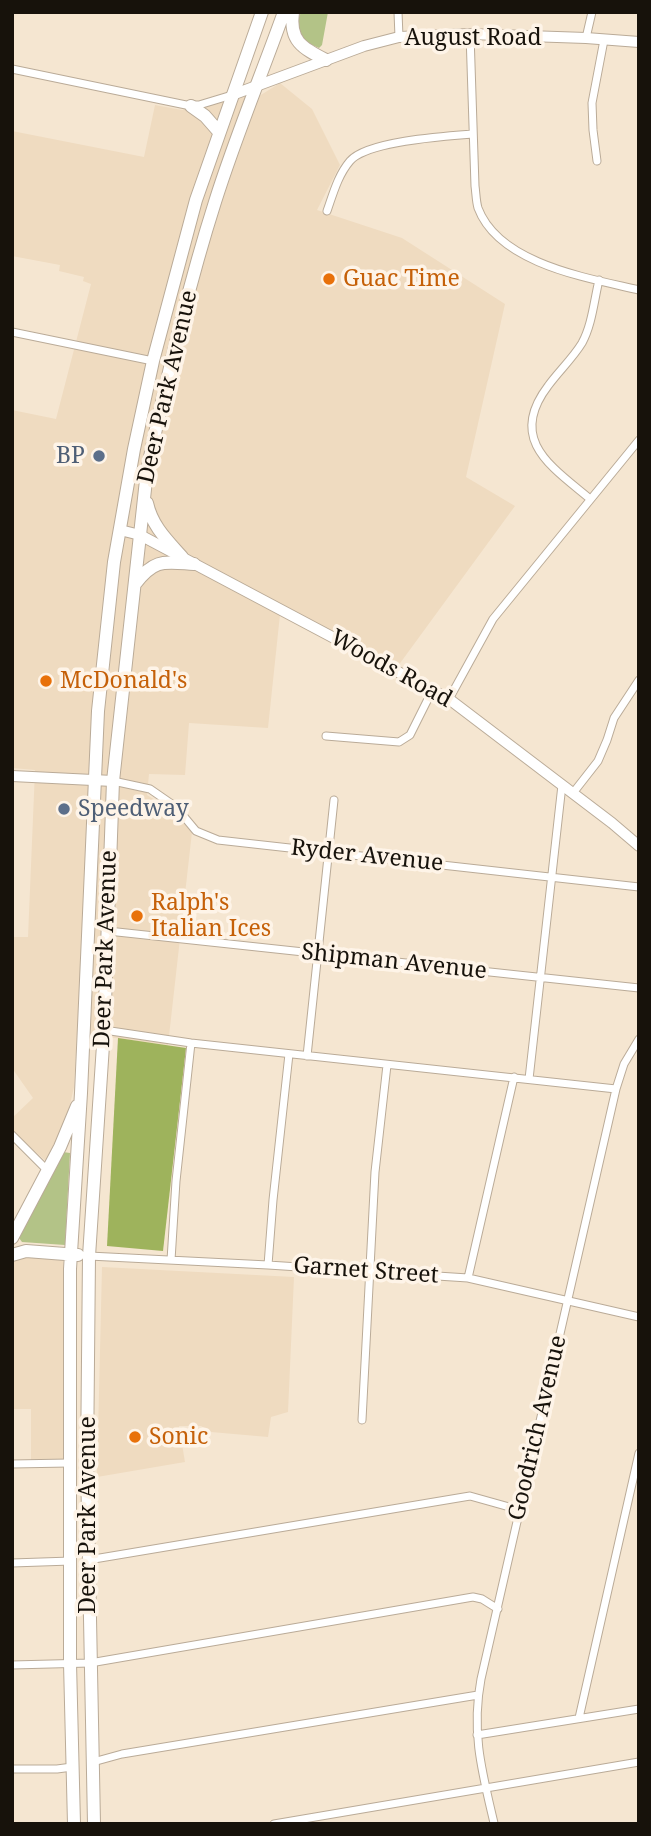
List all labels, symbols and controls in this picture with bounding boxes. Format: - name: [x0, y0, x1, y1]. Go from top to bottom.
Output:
- street label: August Road: [404, 24, 542, 52]
- place label: Guac Time: [343, 265, 460, 293]
- marker: Guac Time: [321, 271, 337, 287]
- street label: Deer Park Avenue: [132, 288, 204, 486]
- place label: BP: [56, 442, 85, 470]
- marker: BP: [91, 448, 107, 464]
- street label: Woods Road: [325, 624, 457, 714]
- place label: McDonald's: [60, 667, 187, 695]
- marker: McDonald's: [38, 673, 54, 689]
- place label: Speedway: [78, 795, 189, 823]
- marker: Speedway: [56, 801, 72, 817]
- street label: Ryder Avenue: [289, 834, 445, 878]
- street label: Deer Park Avenue: [89, 850, 123, 1048]
- place label: Ralph's Italian Ices: [151, 889, 271, 943]
- marker: Ralph's Italian Ices: [129, 908, 145, 924]
- street label: Shipman Avenue: [300, 939, 488, 985]
- street label: Garnet Street: [292, 1252, 440, 1290]
- street label: Goodrich Avenue: [503, 1333, 573, 1523]
- street label: Deer Park Avenue: [74, 1416, 102, 1614]
- place label: Sonic: [149, 1423, 208, 1451]
- marker: Sonic: [127, 1429, 143, 1445]

